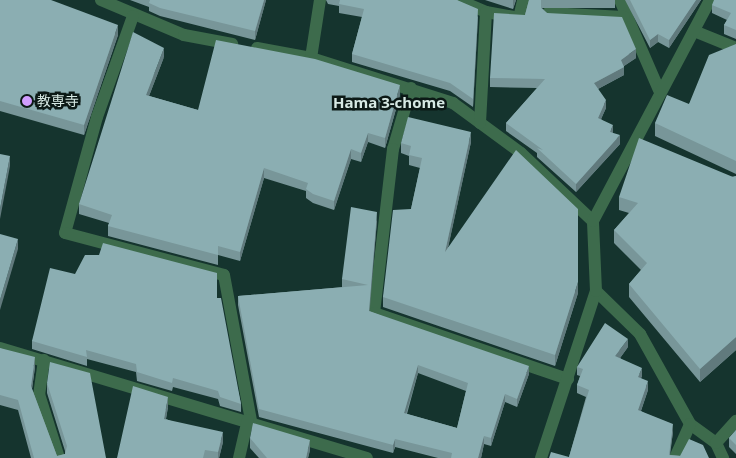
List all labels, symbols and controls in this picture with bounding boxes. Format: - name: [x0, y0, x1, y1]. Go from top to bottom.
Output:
- place label: 教専寺: [37, 93, 79, 109]
- district label: Hama 3-chome: [333, 94, 445, 112]
- marker: 教専寺: [21, 95, 33, 107]

